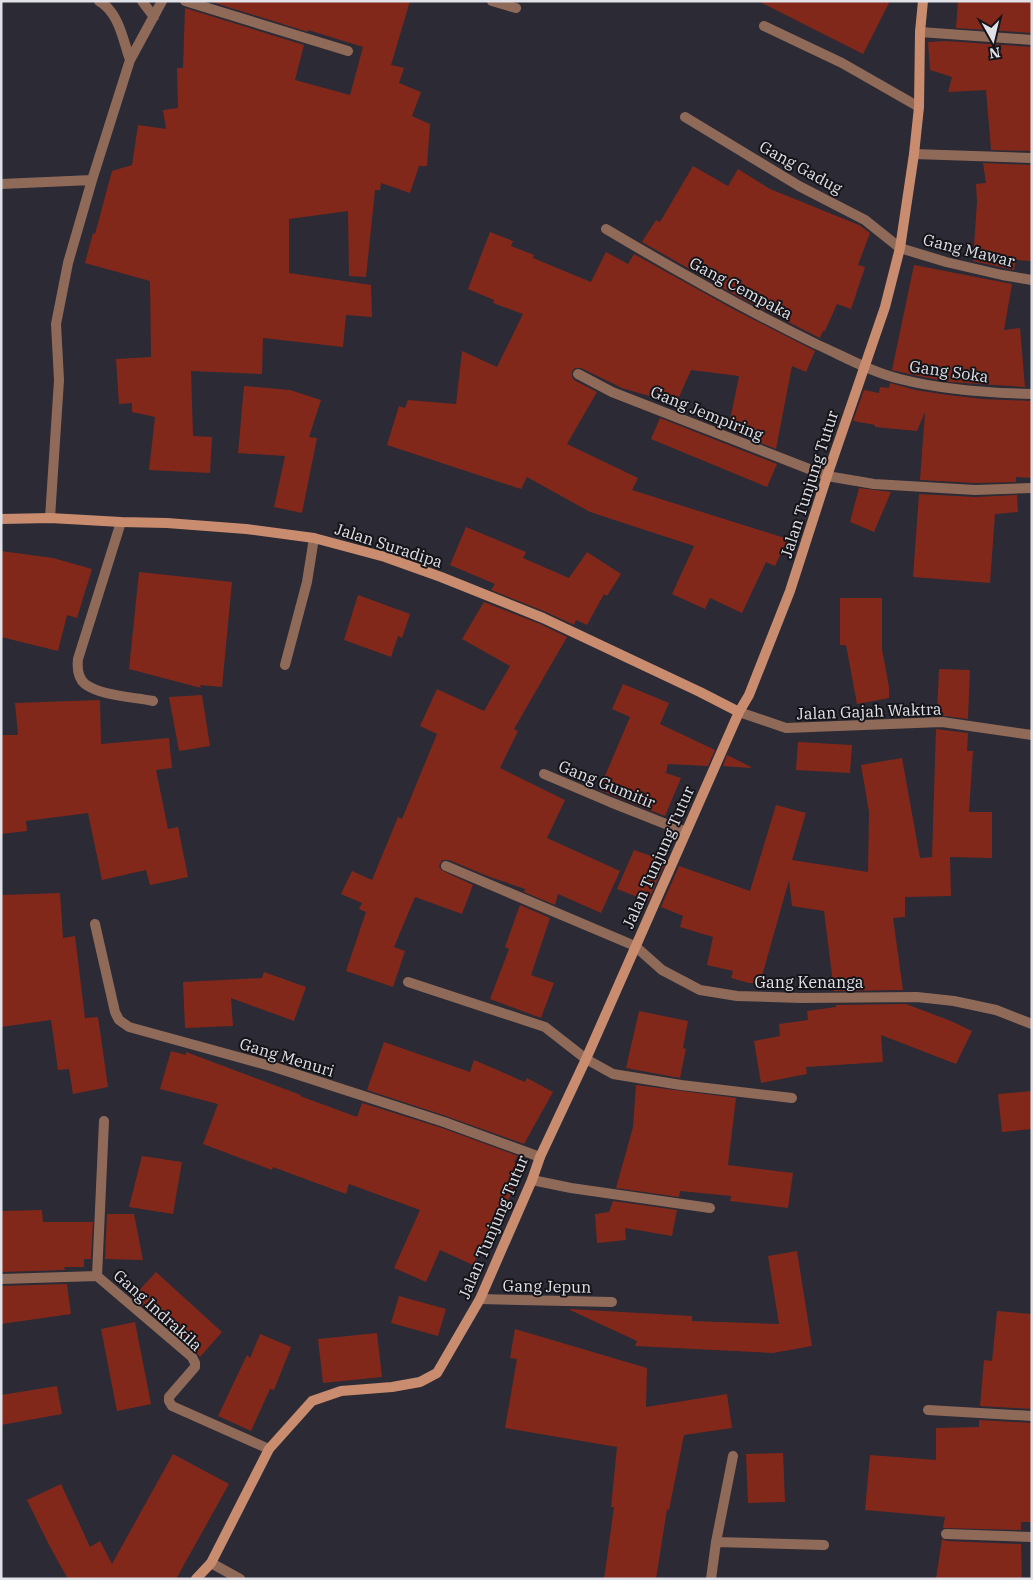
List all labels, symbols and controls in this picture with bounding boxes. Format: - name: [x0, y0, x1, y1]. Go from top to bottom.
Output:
- north arrow: [968, 15, 1018, 65]
- text: N: [988, 43, 1002, 63]
- street label: Gang Gadug: [756, 136, 846, 198]
- street label: Gang Mawar: [921, 229, 1017, 271]
- street label: Gang Cempaka: [686, 252, 796, 324]
- street label: Gang Soka: [908, 356, 990, 386]
- street label: Gang Jempiring: [648, 381, 767, 445]
- street label: Jalan Tunjung Tutur: [776, 408, 842, 560]
- street label: Jalan Suradipa: [333, 518, 446, 572]
- street label: Jalan Gajah Waktra: [796, 698, 942, 724]
- street label: Gang Gumitir: [556, 756, 658, 812]
- street label: Jalan Tunjung Tutur: [618, 783, 698, 931]
- street label: Gang Kenanga: [754, 972, 864, 992]
- street label: Gang Menuri: [237, 1033, 337, 1081]
- street label: Jalan Tunjung Tutur: [454, 1152, 532, 1302]
- street label: Gang Indrakila: [110, 1265, 207, 1355]
- street label: Gang Jepun: [502, 1275, 592, 1297]

